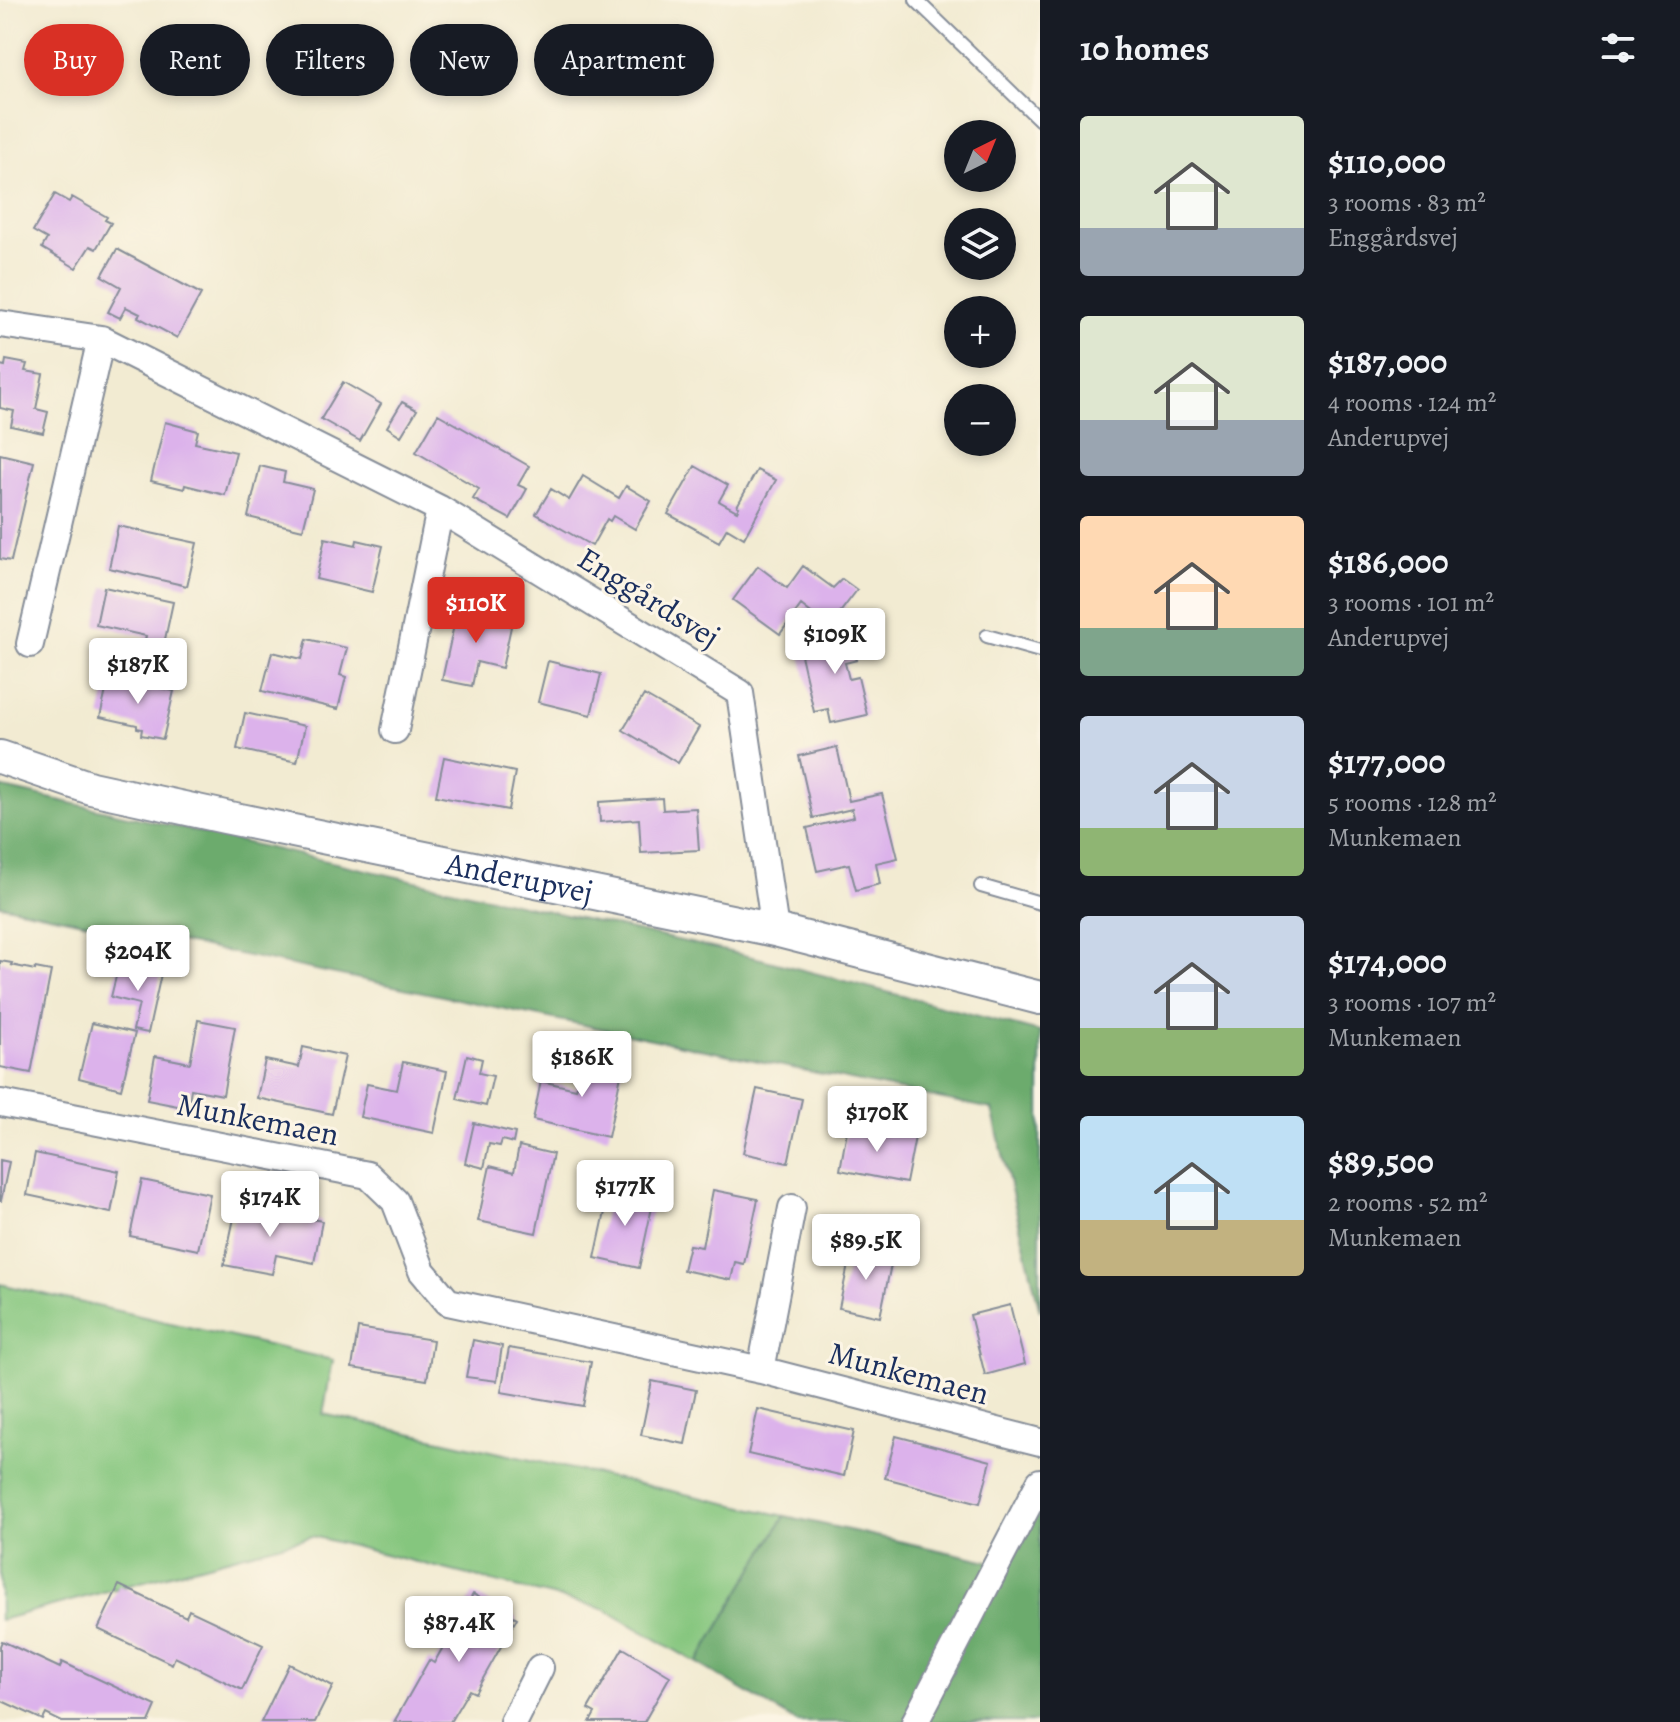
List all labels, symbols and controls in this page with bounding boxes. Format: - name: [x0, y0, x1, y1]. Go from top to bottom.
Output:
- chip: Buy: [24, 24, 124, 96]
- chip: Rent: [140, 24, 250, 96]
- chip: Filters: [266, 24, 394, 96]
- chip: New: [410, 24, 518, 96]
- chip: Apartment: [534, 24, 714, 96]
- text: 10 homes: [1080, 25, 1209, 72]
- icon: filters: [1596, 26, 1640, 70]
- north arrow: [944, 120, 1016, 192]
- map controls: [944, 120, 1016, 456]
- text: $110,000: [1328, 138, 1446, 185]
- icon: home: [1144, 148, 1240, 244]
- text: 3 rooms · 83 m²: [1328, 185, 1486, 220]
- button: layers: [944, 208, 1016, 280]
- text: Enggårdsvej: [1328, 220, 1458, 255]
- button: +: [944, 296, 1016, 368]
- text: $187,000: [1328, 338, 1447, 385]
- icon: home: [1144, 348, 1240, 444]
- button: −: [944, 384, 1016, 456]
- text: 4 rooms · 124 m²: [1328, 385, 1496, 420]
- text: Anderupvej: [1328, 420, 1449, 455]
- street label: Enggårdsvej: [569, 536, 729, 658]
- text: $186,000: [1328, 538, 1449, 585]
- icon: home: [1144, 548, 1240, 644]
- pin: $110K: [420, 577, 532, 645]
- text: $110K: [446, 585, 506, 620]
- text: 3 rooms · 101 m²: [1328, 585, 1494, 620]
- pin: $109K: [779, 608, 891, 676]
- text: $109K: [803, 616, 867, 651]
- text: Anderupvej: [1328, 620, 1449, 655]
- pin: $187K: [82, 638, 194, 706]
- text: $187K: [107, 646, 169, 681]
- text: $177,000: [1328, 738, 1446, 785]
- icon: home: [1144, 748, 1240, 844]
- text: 5 rooms · 128 m²: [1328, 785, 1497, 820]
- text: Munkemaen: [1328, 820, 1462, 855]
- street label: Anderupvej: [441, 841, 597, 914]
- pin: $204K: [82, 925, 194, 993]
- text: $204K: [104, 933, 172, 968]
- text: $174,000: [1328, 938, 1447, 985]
- icon: home: [1144, 948, 1240, 1044]
- text: 3 rooms · 107 m²: [1328, 985, 1496, 1020]
- text: Munkemaen: [1328, 1020, 1462, 1055]
- pin: $186K: [526, 1031, 638, 1099]
- text: $186K: [550, 1039, 614, 1074]
- street label: Munkemaen: [173, 1082, 343, 1156]
- pin: $170K: [821, 1086, 933, 1154]
- text: $170K: [846, 1094, 908, 1129]
- text: $89,500: [1328, 1138, 1434, 1185]
- icon: home: [1144, 1148, 1240, 1244]
- pin: $177K: [569, 1160, 681, 1228]
- text: $177K: [595, 1168, 655, 1203]
- pin: $174K: [214, 1171, 326, 1239]
- text: $174K: [239, 1179, 301, 1214]
- text: 2 rooms · 52 m²: [1328, 1185, 1487, 1220]
- pin: $89.5K: [801, 1214, 931, 1282]
- text: Munkemaen: [1328, 1220, 1462, 1255]
- text: $89.5K: [830, 1222, 902, 1257]
- street label: Munkemaen: [824, 1330, 994, 1416]
- pin: $87.4K: [394, 1596, 524, 1664]
- text: $87.4K: [423, 1604, 495, 1639]

